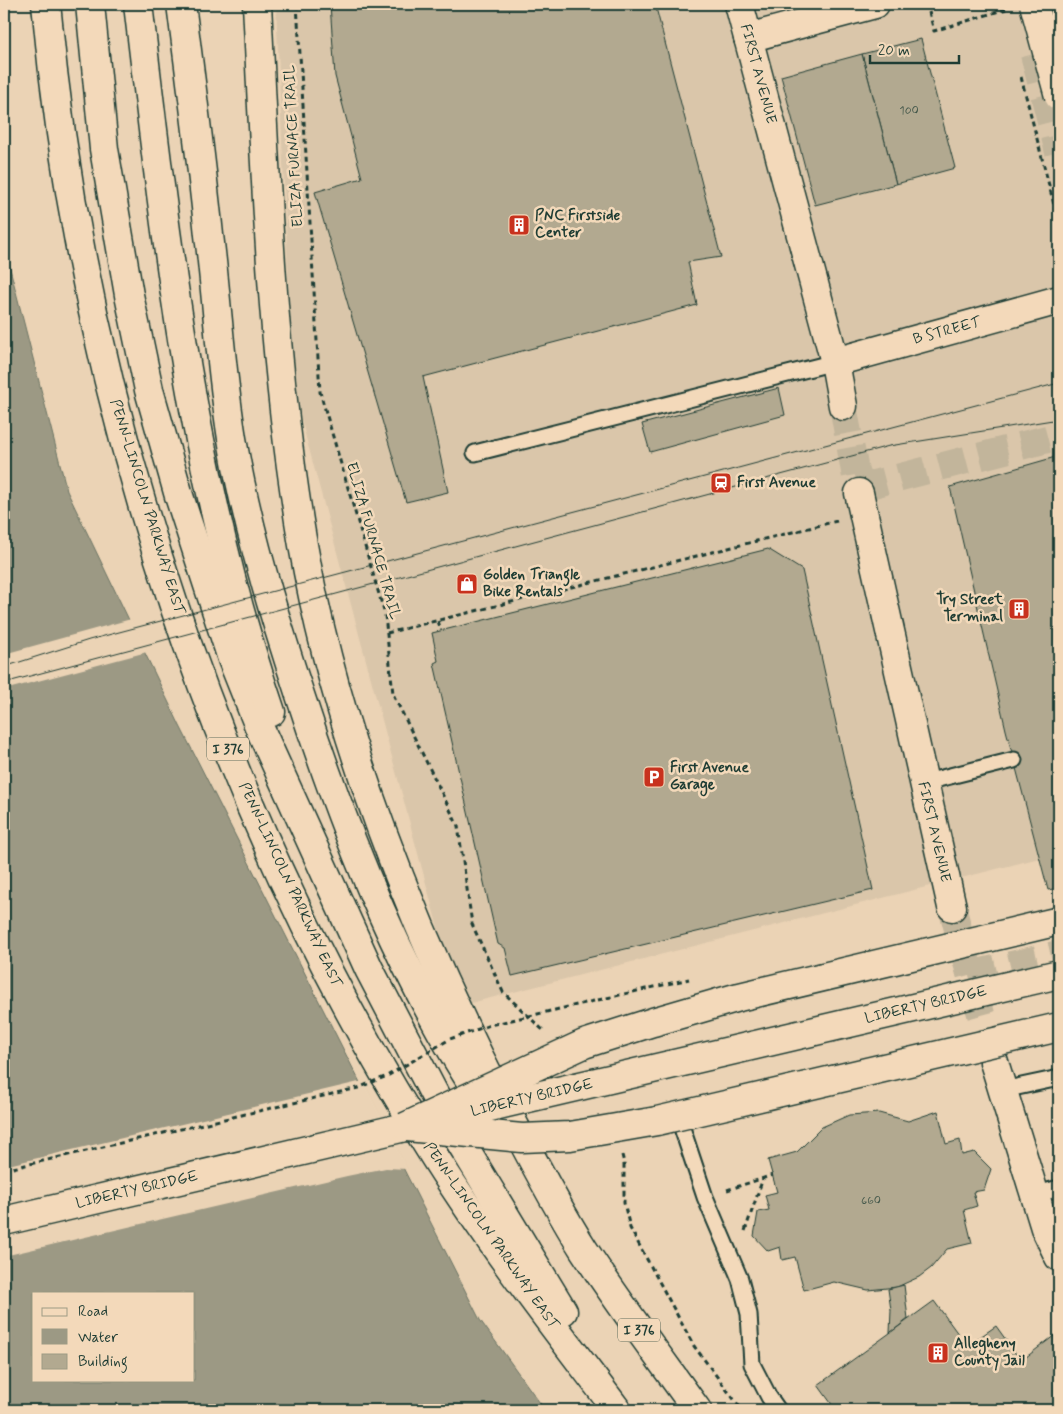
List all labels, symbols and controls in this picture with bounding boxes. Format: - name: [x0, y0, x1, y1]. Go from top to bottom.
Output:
- street label: FIRST AVENUE: [735, 22, 781, 126]
- scale bar: [870, 32, 959, 64]
- text: 20 m: [878, 41, 910, 61]
- street label: ELIZA FURNACE TRAIL: [280, 64, 308, 228]
- house number: 100: [899, 103, 919, 119]
- place label: PNC Firstside Center: [535, 206, 620, 243]
- building icon: PNC Firstside Center: [507, 213, 531, 237]
- street label: B STREET: [911, 312, 984, 350]
- street label: PENN-LINCOLN PARKWAY EAST: [105, 397, 190, 618]
- street label: ELIZA FURNACE TRAIL: [341, 460, 405, 622]
- station icon: First Avenue: [709, 471, 733, 495]
- place label: First Avenue: [737, 473, 816, 493]
- place label: Golden Triangle Bike Rentals: [483, 565, 580, 602]
- shop icon: Golden Triangle Bike Rentals: [455, 572, 479, 596]
- place label: Try Street Terminal: [936, 590, 1004, 627]
- building icon: Try Street Terminal: [1007, 597, 1031, 621]
- road number: I 376: [207, 738, 249, 761]
- place label: First Avenue Garage: [670, 758, 749, 797]
- parking icon: First Avenue Garage: [642, 765, 666, 789]
- street label: PENN-LINCOLN PARKWAY EAST: [234, 779, 347, 991]
- street label: FIRST AVENUE: [913, 780, 955, 885]
- street label: LIBERTY BRIDGE: [863, 981, 989, 1029]
- street label: LIBERTY BRIDGE: [469, 1074, 595, 1122]
- street label: PENN-LINCOLN PARKWAY EAST: [419, 1139, 564, 1334]
- street label: LIBERTY BRIDGE: [74, 1166, 200, 1214]
- house number: 660: [861, 1193, 881, 1209]
- legend: [32, 1292, 195, 1382]
- text: Road: [78, 1302, 108, 1322]
- road number: I 376: [618, 1318, 660, 1342]
- text: Water: [78, 1328, 118, 1348]
- place label: Allegheny County Jail: [954, 1334, 1025, 1371]
- building icon: Allegheny County Jail: [926, 1341, 950, 1365]
- text: Building: [78, 1352, 128, 1373]

